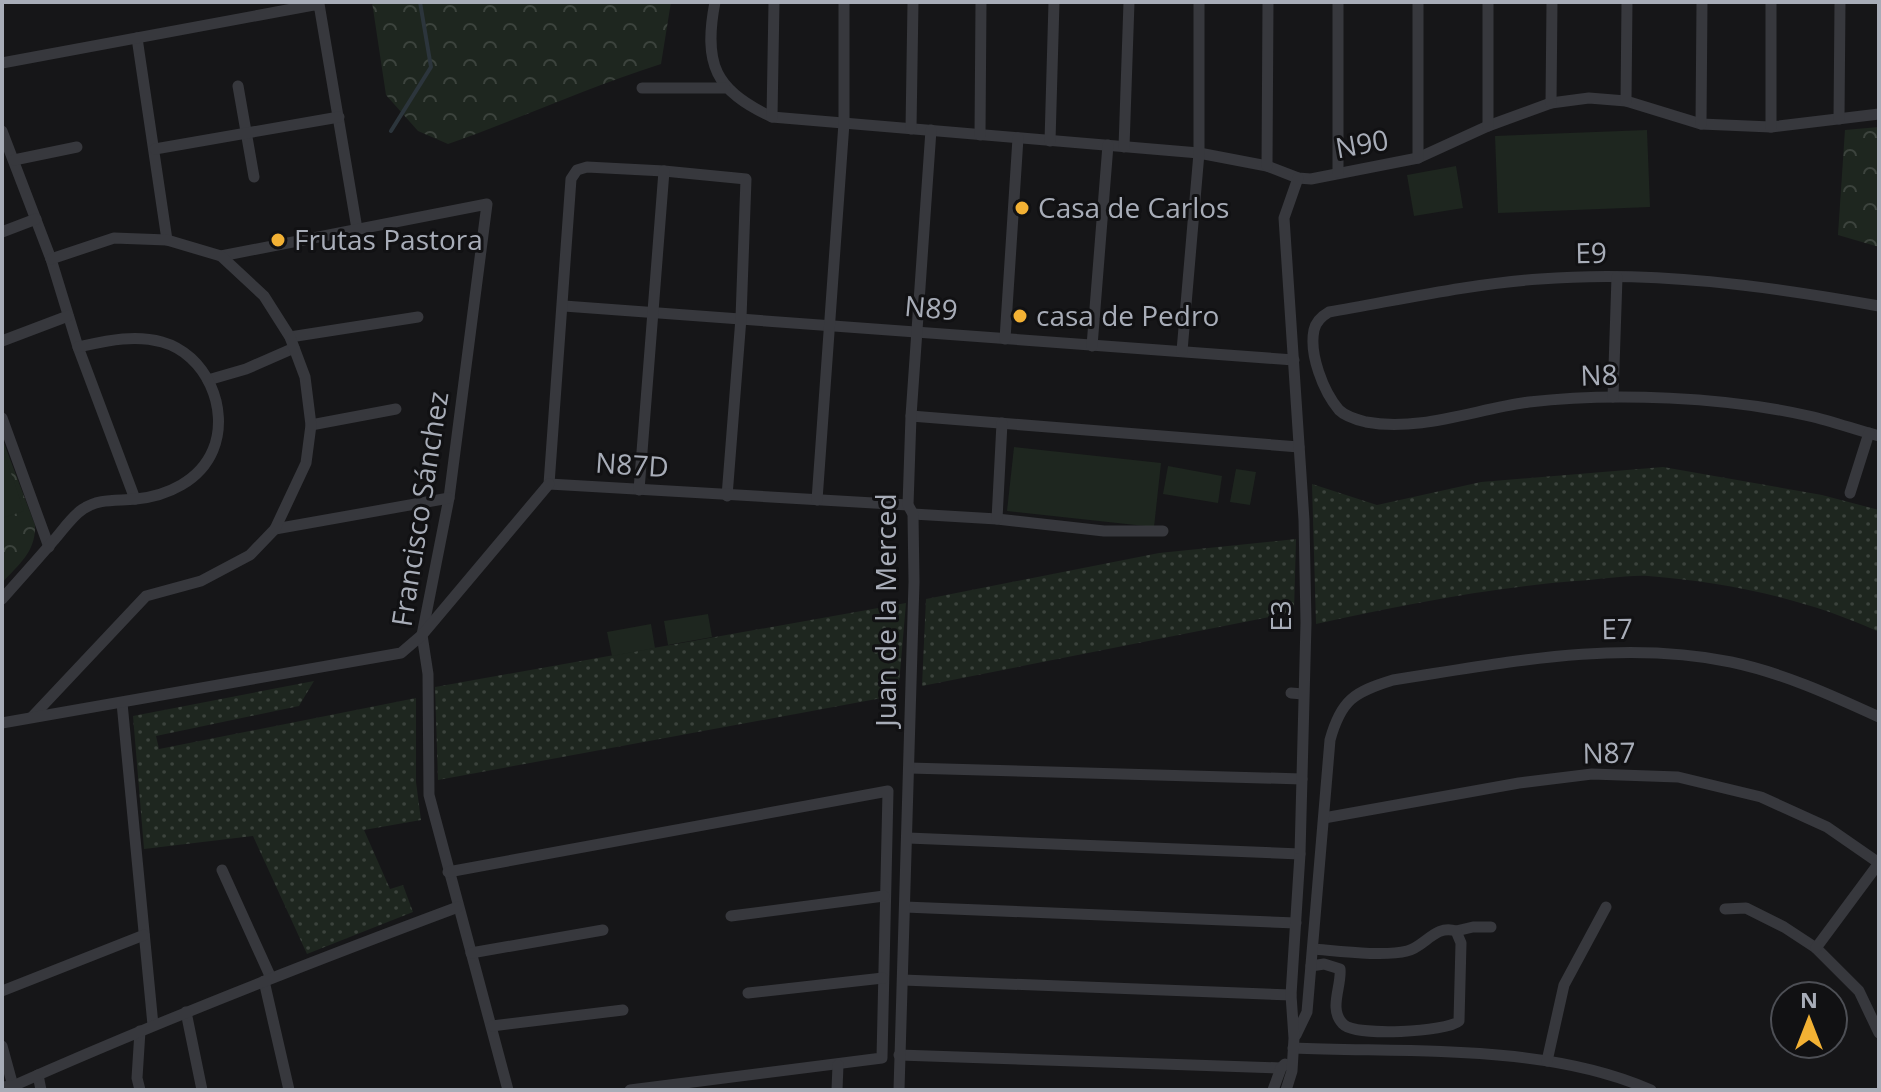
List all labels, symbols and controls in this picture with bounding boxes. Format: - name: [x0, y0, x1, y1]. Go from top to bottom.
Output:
- street label: N90: [1332, 120, 1391, 166]
- place label: Casa de Carlos: [1038, 188, 1229, 226]
- marker: Casa de Carlos: [1013, 199, 1031, 217]
- place label: Frutas Pastora: [294, 220, 483, 258]
- marker: Frutas Pastora: [269, 231, 287, 249]
- street label: E9: [1575, 233, 1607, 271]
- street label: N89: [903, 286, 959, 328]
- place label: casa de Pedro: [1036, 296, 1219, 334]
- marker: casa de Pedro: [1011, 307, 1029, 325]
- street label: N8: [1580, 354, 1618, 394]
- street label: Francisco Sánchez: [382, 389, 456, 629]
- street label: N87D: [594, 442, 670, 486]
- street label: Juan de la Merced: [866, 493, 904, 730]
- street label: E3: [1261, 600, 1299, 632]
- street label: E7: [1601, 609, 1633, 647]
- street label: N87: [1582, 733, 1636, 771]
- north arrow: [1769, 980, 1849, 1060]
- text: N: [1800, 984, 1818, 1014]

